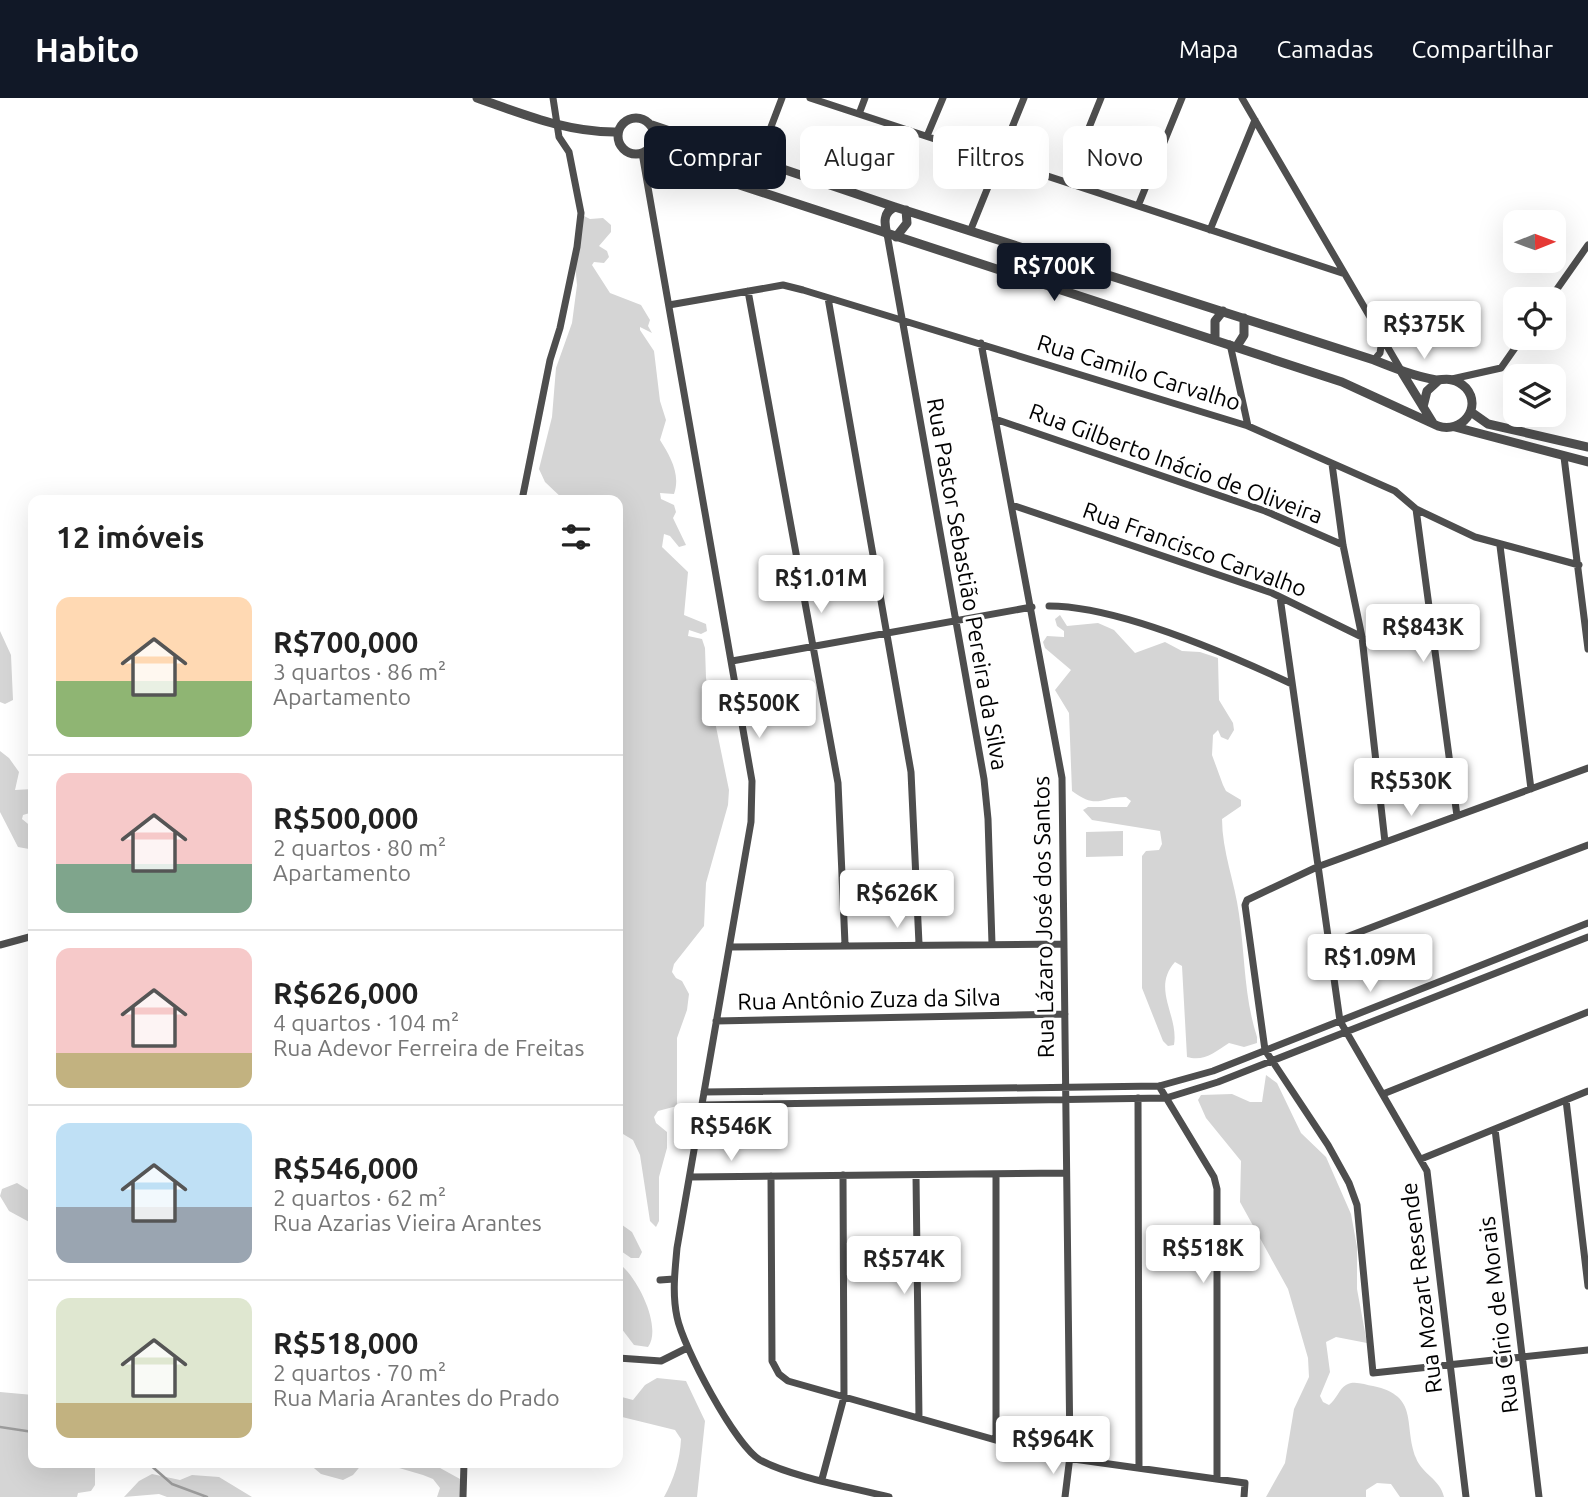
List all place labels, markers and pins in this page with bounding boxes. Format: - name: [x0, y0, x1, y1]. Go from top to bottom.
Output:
- pin: R$700K: [997, 244, 1111, 303]
- pin: R$375K: [1367, 302, 1481, 361]
- pin: R$1.01M: [756, 556, 886, 615]
- pin: R$843K: [1366, 604, 1480, 664]
- pin: R$500K: [702, 680, 816, 740]
- pin: R$530K: [1354, 758, 1468, 818]
- pin: R$626K: [840, 870, 954, 930]
- pin: R$1.09M: [1305, 934, 1435, 994]
- pin: R$546K: [674, 1104, 788, 1163]
- pin: R$518K: [1146, 1226, 1260, 1285]
- pin: R$574K: [847, 1236, 961, 1296]
- pin: R$964K: [996, 1416, 1110, 1476]

